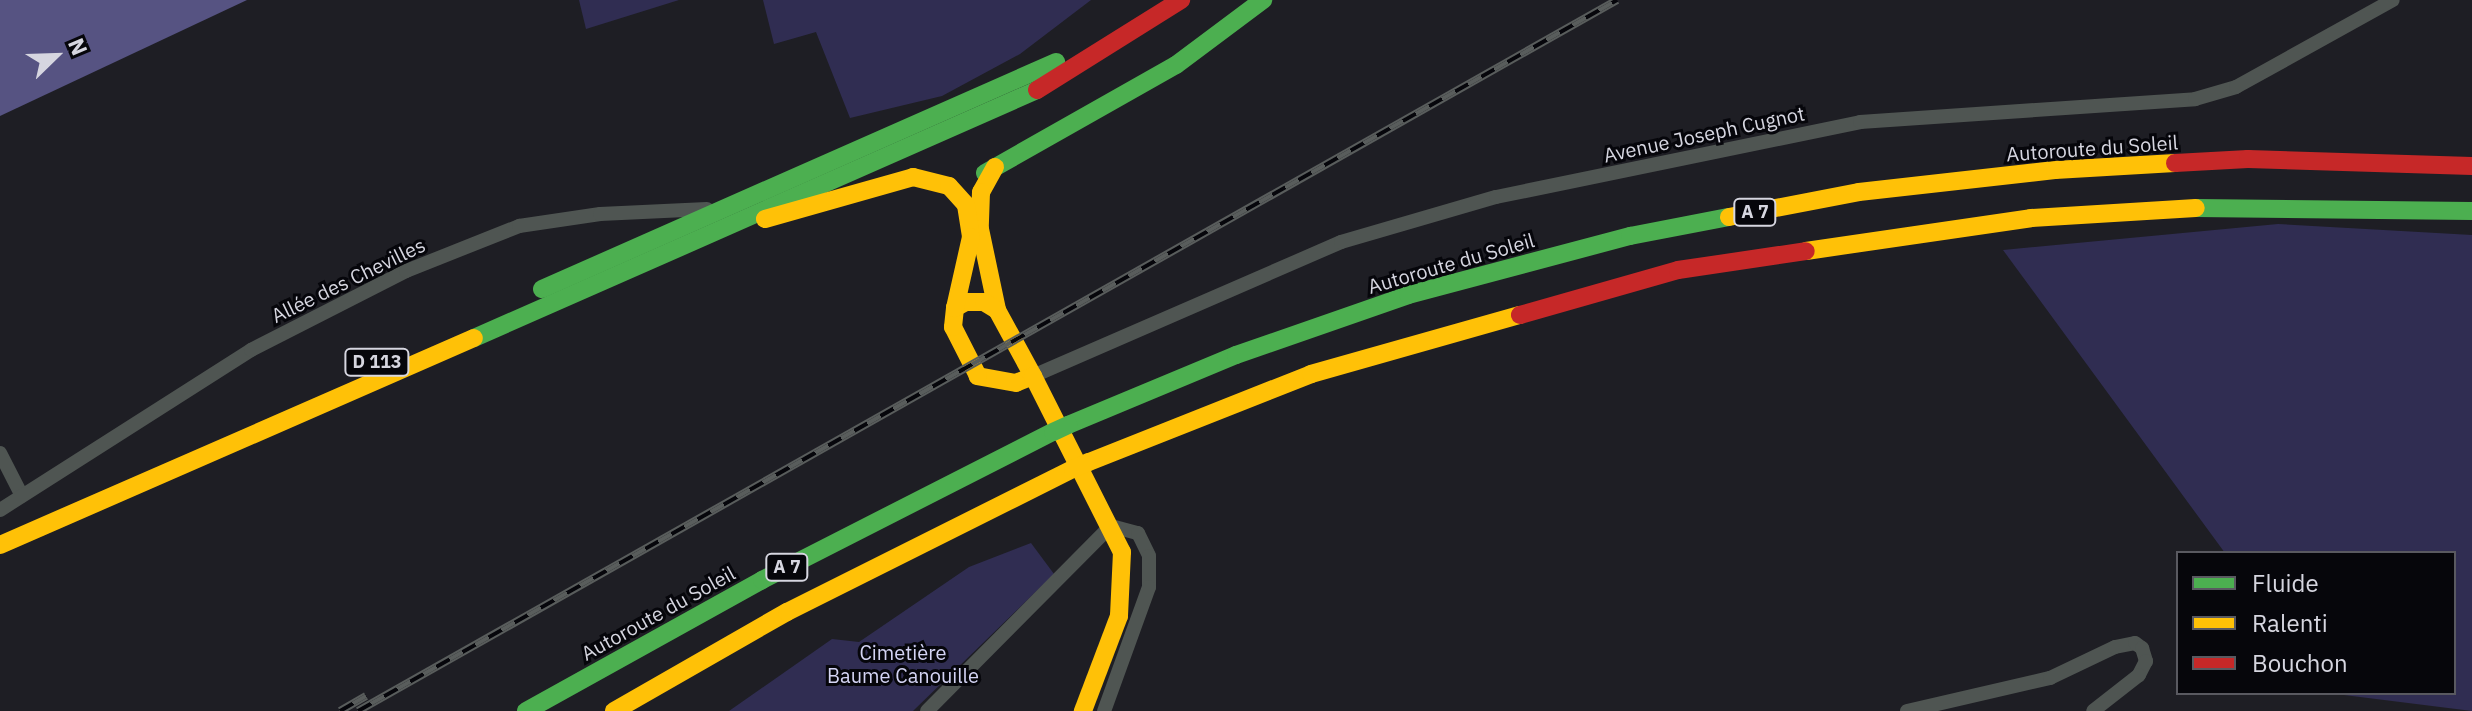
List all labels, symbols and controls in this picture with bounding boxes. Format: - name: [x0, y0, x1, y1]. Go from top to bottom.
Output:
- north arrow: [16, 16, 96, 96]
- text: N: [62, 33, 95, 59]
- street label: Avenue Joseph Cugnot: [1601, 101, 1807, 167]
- street label: Autoroute du Soleil: [2005, 130, 2179, 166]
- road number: A 7: [1733, 198, 1777, 226]
- street label: Autoroute du Soleil: [1365, 228, 1537, 298]
- street label: Allée des Chevilles: [267, 232, 429, 328]
- road number: D 113: [343, 348, 411, 376]
- legend: [2176, 551, 2456, 695]
- road number: A 7: [765, 553, 809, 581]
- street label: Autoroute du Soleil: [577, 561, 739, 665]
- text: Fluide: [2252, 567, 2319, 599]
- text: Ralenti: [2252, 607, 2328, 639]
- park label: Cimetière Baume Canouille: [827, 640, 979, 687]
- text: Bouchon: [2252, 647, 2348, 679]

